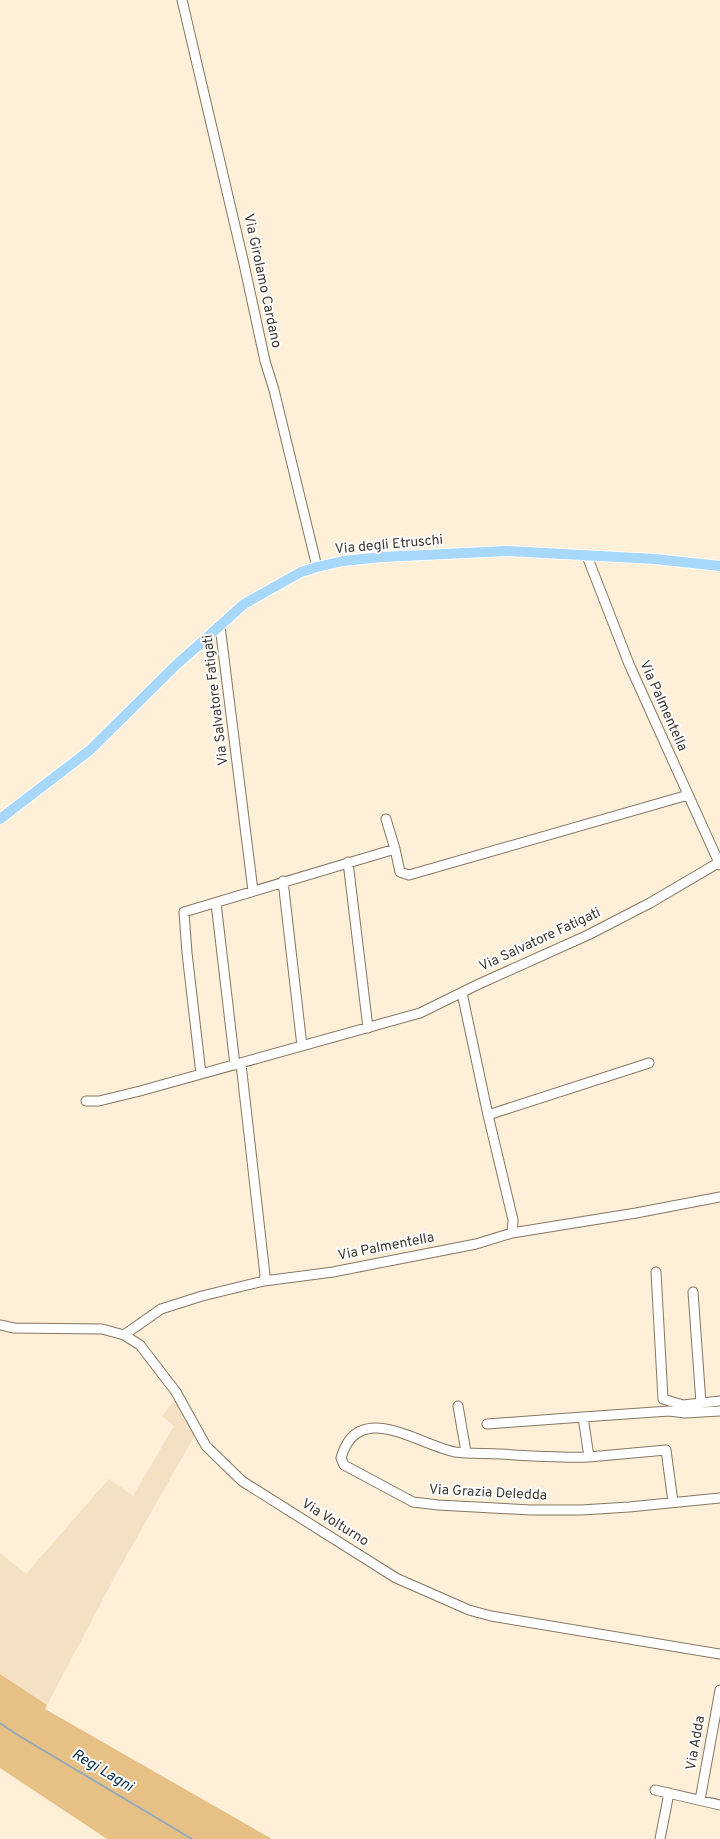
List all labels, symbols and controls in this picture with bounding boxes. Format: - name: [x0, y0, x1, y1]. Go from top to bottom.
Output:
- street label: Via Girolamo Cardano: [239, 212, 285, 350]
- street label: Via degli Etruschi: [334, 532, 444, 558]
- street label: Via Salvatore Fatigati: [200, 634, 232, 766]
- street label: Via Palmentella: [635, 658, 691, 754]
- street label: Via Salvatore Fatigati: [477, 904, 603, 976]
- street label: Via Palmentella: [336, 1229, 436, 1265]
- street label: Via Grazia Deledda: [428, 1481, 548, 1505]
- street label: Via Volturno: [298, 1496, 372, 1551]
- street label: Via Adda: [683, 1714, 709, 1772]
- water label: Regi Lagni: [68, 1745, 137, 1797]

